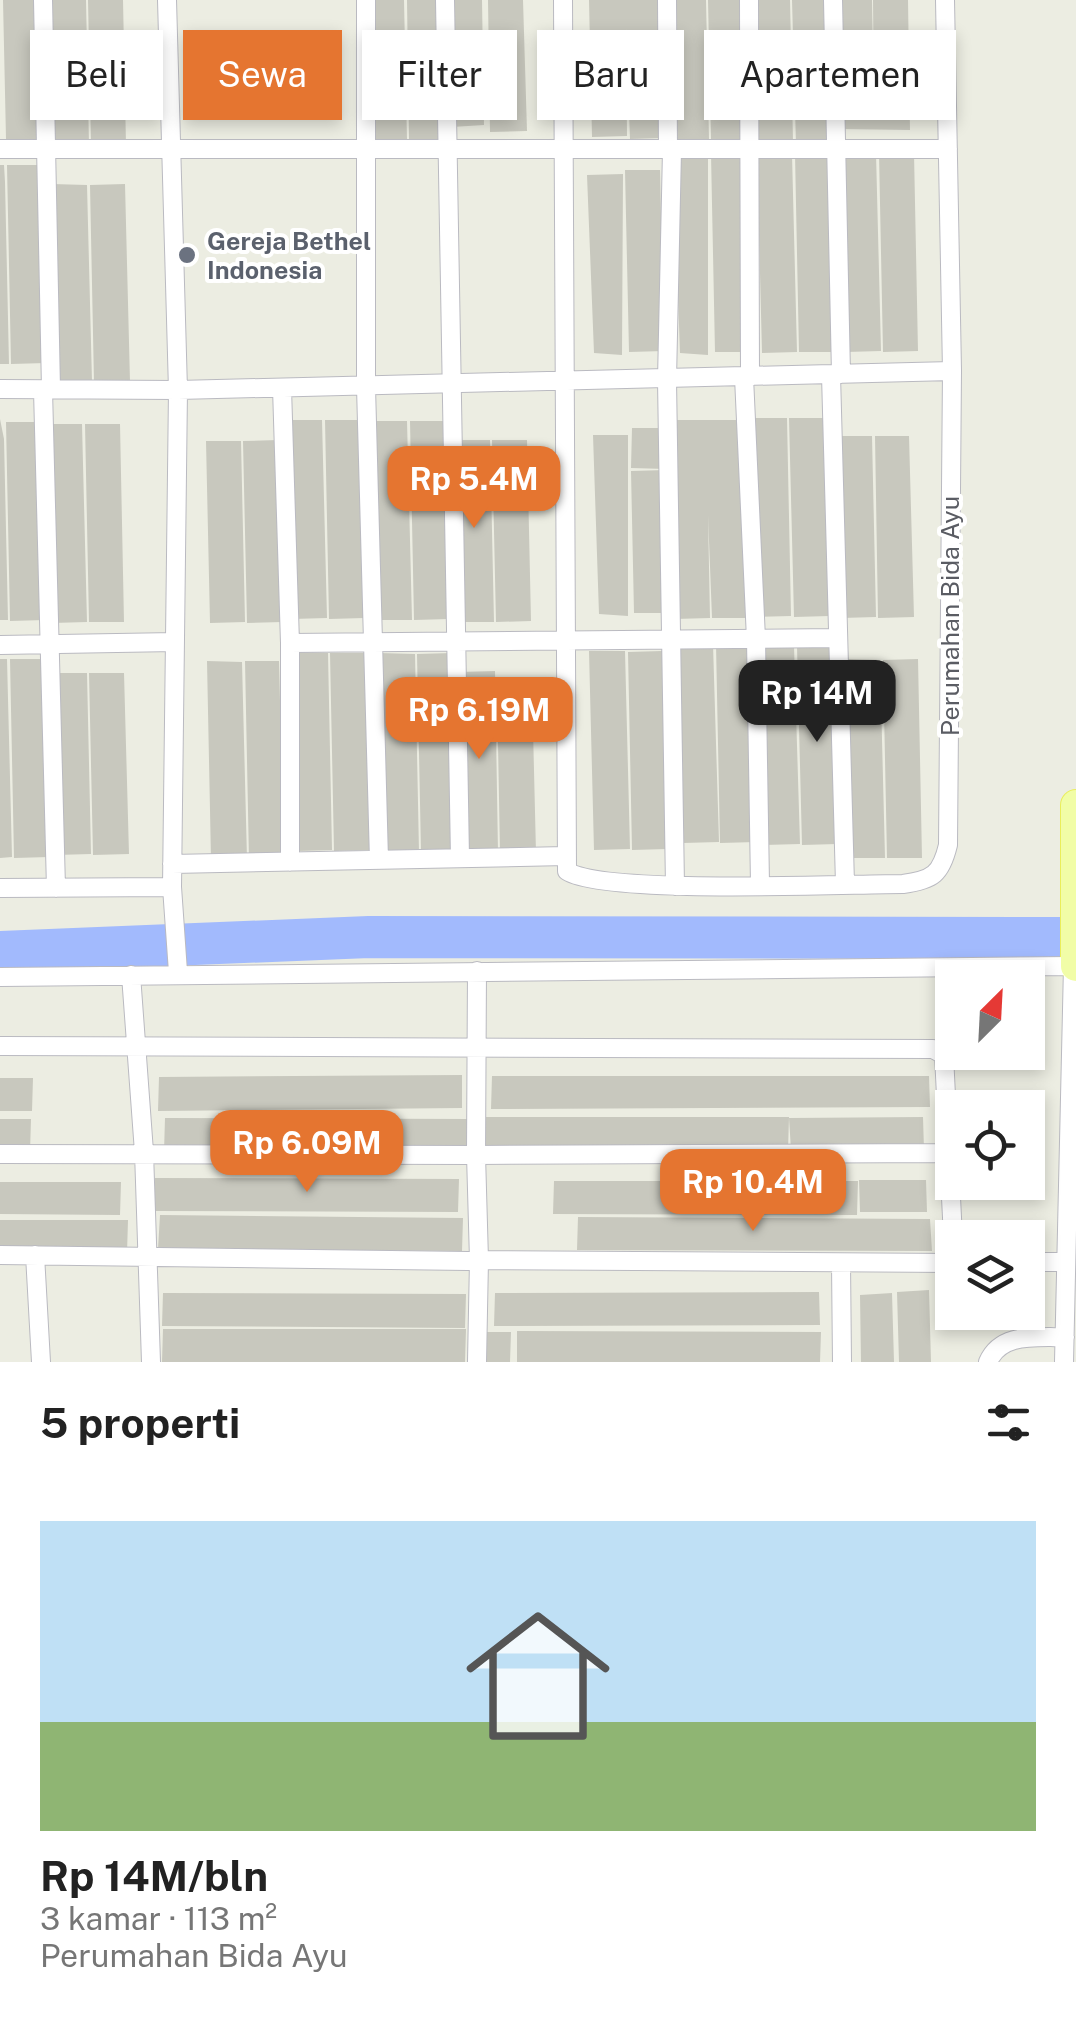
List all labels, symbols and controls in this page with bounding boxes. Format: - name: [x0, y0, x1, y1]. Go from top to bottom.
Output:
- chip: Beli: [30, 30, 163, 120]
- chip: Sewa: [183, 30, 342, 120]
- chip: Filter: [362, 30, 517, 120]
- chip: Baru: [537, 30, 684, 120]
- chip: Apartemen: [704, 30, 956, 120]
- place label: Gereja Bethel Indonesia: [207, 226, 371, 285]
- marker: Gereja Bethel Indonesia: [176, 244, 198, 266]
- pin: Rp 5.4M: [382, 446, 566, 531]
- text: Rp 5.4M: [409, 460, 539, 497]
- street label: Perumahan Bida Ayu: [935, 496, 965, 736]
- pin: Rp 14M: [736, 660, 898, 745]
- text: Rp 14M: [761, 674, 873, 711]
- pin: Rp 6.19M: [376, 677, 582, 762]
- text: Rp 6.19M: [408, 691, 550, 728]
- north arrow: [935, 960, 1045, 1070]
- map controls: [935, 960, 1045, 1330]
- button: locate: [935, 1090, 1045, 1200]
- pin: Rp 6.09M: [204, 1110, 410, 1195]
- text: Rp 6.09M: [232, 1124, 382, 1161]
- pin: Rp 10.4M: [650, 1149, 856, 1234]
- text: Rp 10.4M: [682, 1163, 824, 1200]
- button: layers: [935, 1220, 1045, 1330]
- icon: filters: [981, 1395, 1036, 1450]
- text: 5 properti: [40, 1398, 240, 1447]
- icon: home: [448, 1586, 628, 1766]
- text: Rp 14M/bln: [40, 1851, 268, 1900]
- text: 3 kamar · 113 m²: [40, 1900, 277, 1937]
- text: Perumahan Bida Ayu: [40, 1937, 348, 1974]

